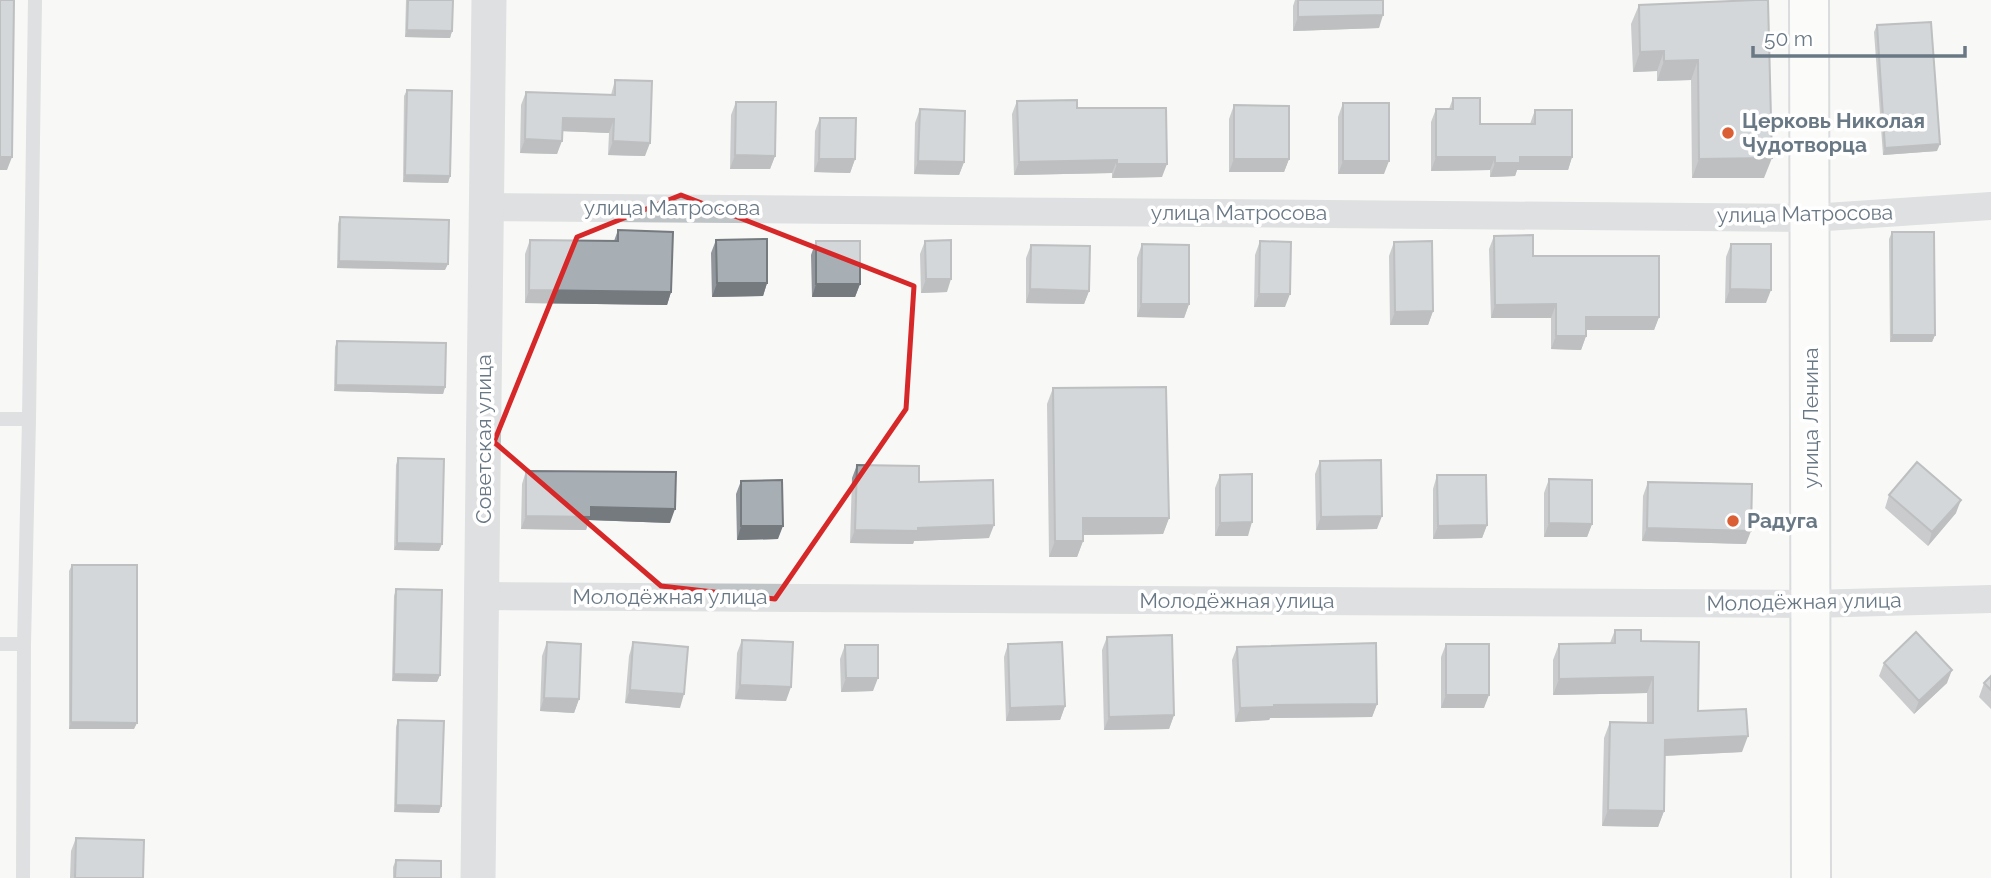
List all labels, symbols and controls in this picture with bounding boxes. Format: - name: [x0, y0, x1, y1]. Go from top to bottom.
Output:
- scale bar: [1753, 14, 1965, 58]
- text: 50 m: [1764, 26, 1813, 51]
- place label: Церковь Николая Чудотворца: [1742, 108, 1925, 157]
- marker: Церковь Николая Чудотворца: [1720, 125, 1736, 141]
- street label: улица Матросова: [584, 195, 760, 220]
- street label: улица Матросова: [1717, 199, 1893, 228]
- street label: улица Матросова: [1151, 200, 1327, 225]
- street label: улица Ленина: [1798, 348, 1823, 488]
- street label: Советская улица: [471, 354, 496, 524]
- place label: Радуга: [1747, 508, 1818, 533]
- marker: Радуга: [1725, 513, 1741, 529]
- street label: Молодёжная улица: [572, 584, 768, 609]
- street label: Молодёжная улица: [1706, 587, 1902, 616]
- street label: Молодёжная улица: [1139, 588, 1335, 613]

